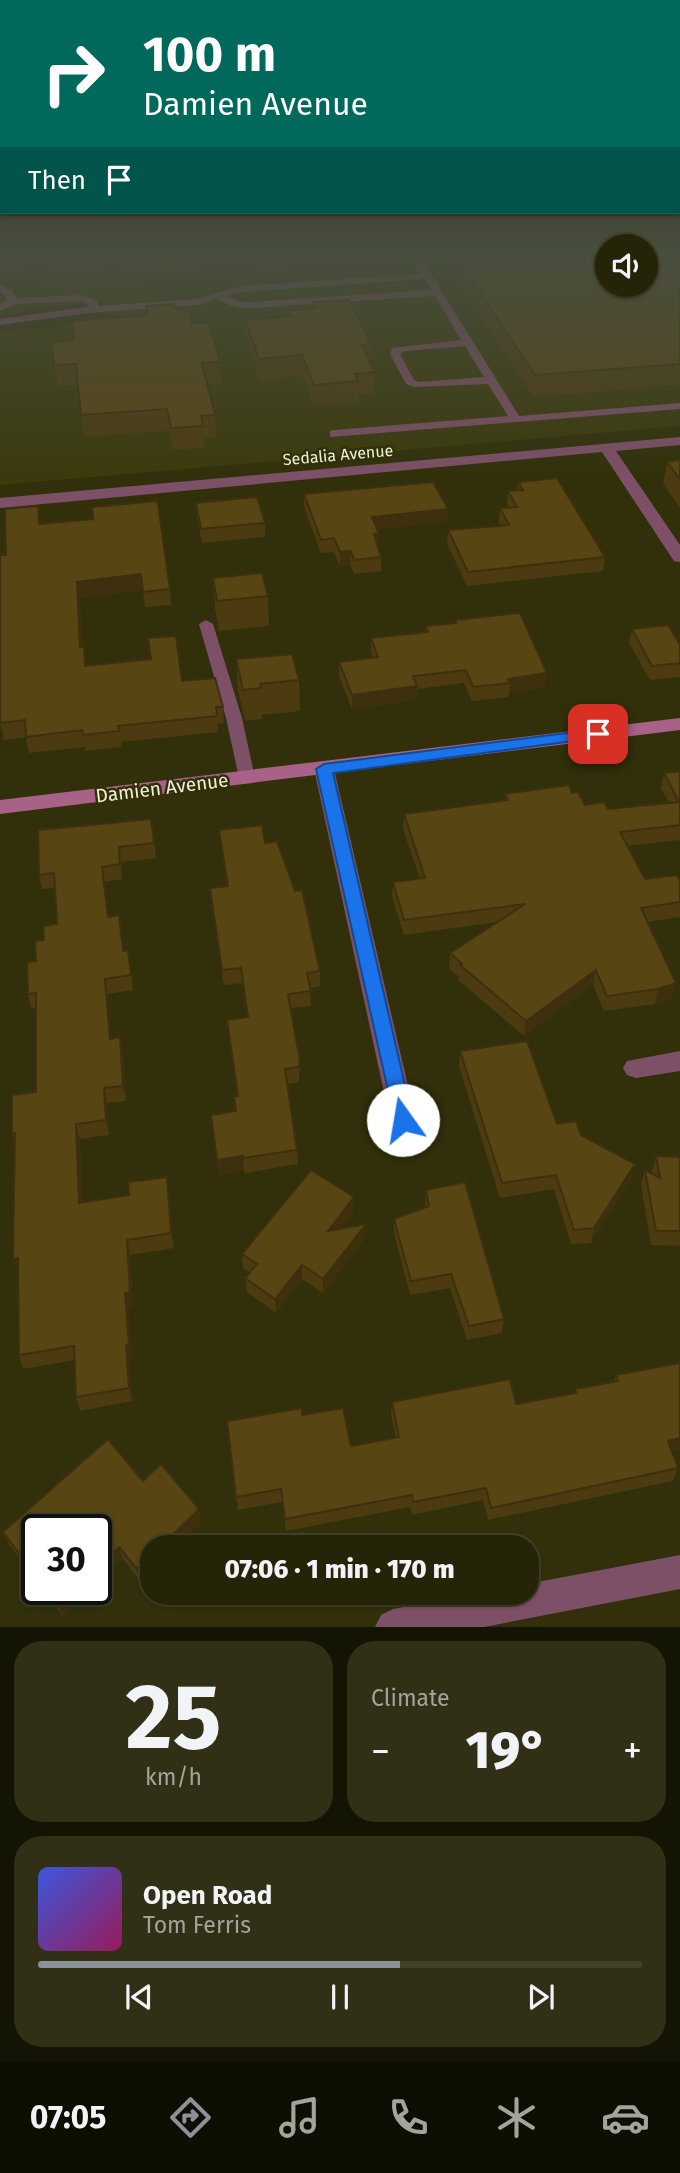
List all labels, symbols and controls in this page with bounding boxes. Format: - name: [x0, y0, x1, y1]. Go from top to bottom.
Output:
- text: 100 m: [143, 25, 276, 84]
- icon: right: [28, 28, 119, 119]
- text: Damien Avenue: [143, 85, 368, 123]
- icon: arrive: [100, 161, 138, 199]
- text: Then: [28, 165, 86, 196]
- map controls: [595, 234, 658, 297]
- button: sound: [595, 234, 658, 297]
- street label: Sedalia Avenue: [282, 441, 394, 469]
- pin: [568, 704, 628, 764]
- icon: arrive: [579, 715, 617, 753]
- street label: Damien Avenue: [94, 768, 230, 808]
- position arrow: [366, 1083, 440, 1157]
- speed limit sign: 30: [21, 1514, 112, 1605]
- text: 07:06 · 1 min · 170 m: [224, 1554, 455, 1585]
- text: 25: [126, 1663, 221, 1772]
- text: Climate: [371, 1684, 450, 1712]
- text: 19°: [466, 1719, 547, 1782]
- text: −: [371, 1728, 390, 1774]
- text: +: [623, 1728, 642, 1774]
- text: km/h: [145, 1763, 202, 1791]
- text: Open Road: [143, 1880, 272, 1911]
- text: Tom Ferris: [143, 1911, 251, 1939]
- icon: previous: [120, 1978, 158, 2016]
- icon: pause: [321, 1978, 359, 2016]
- icon: next: [522, 1978, 560, 2016]
- icon: directions: [166, 2093, 215, 2142]
- icon: music: [275, 2093, 324, 2142]
- icon: phone: [384, 2093, 433, 2142]
- icon: climate: [492, 2093, 541, 2142]
- icon: car: [601, 2093, 650, 2142]
- text: 07:05: [30, 2098, 106, 2136]

